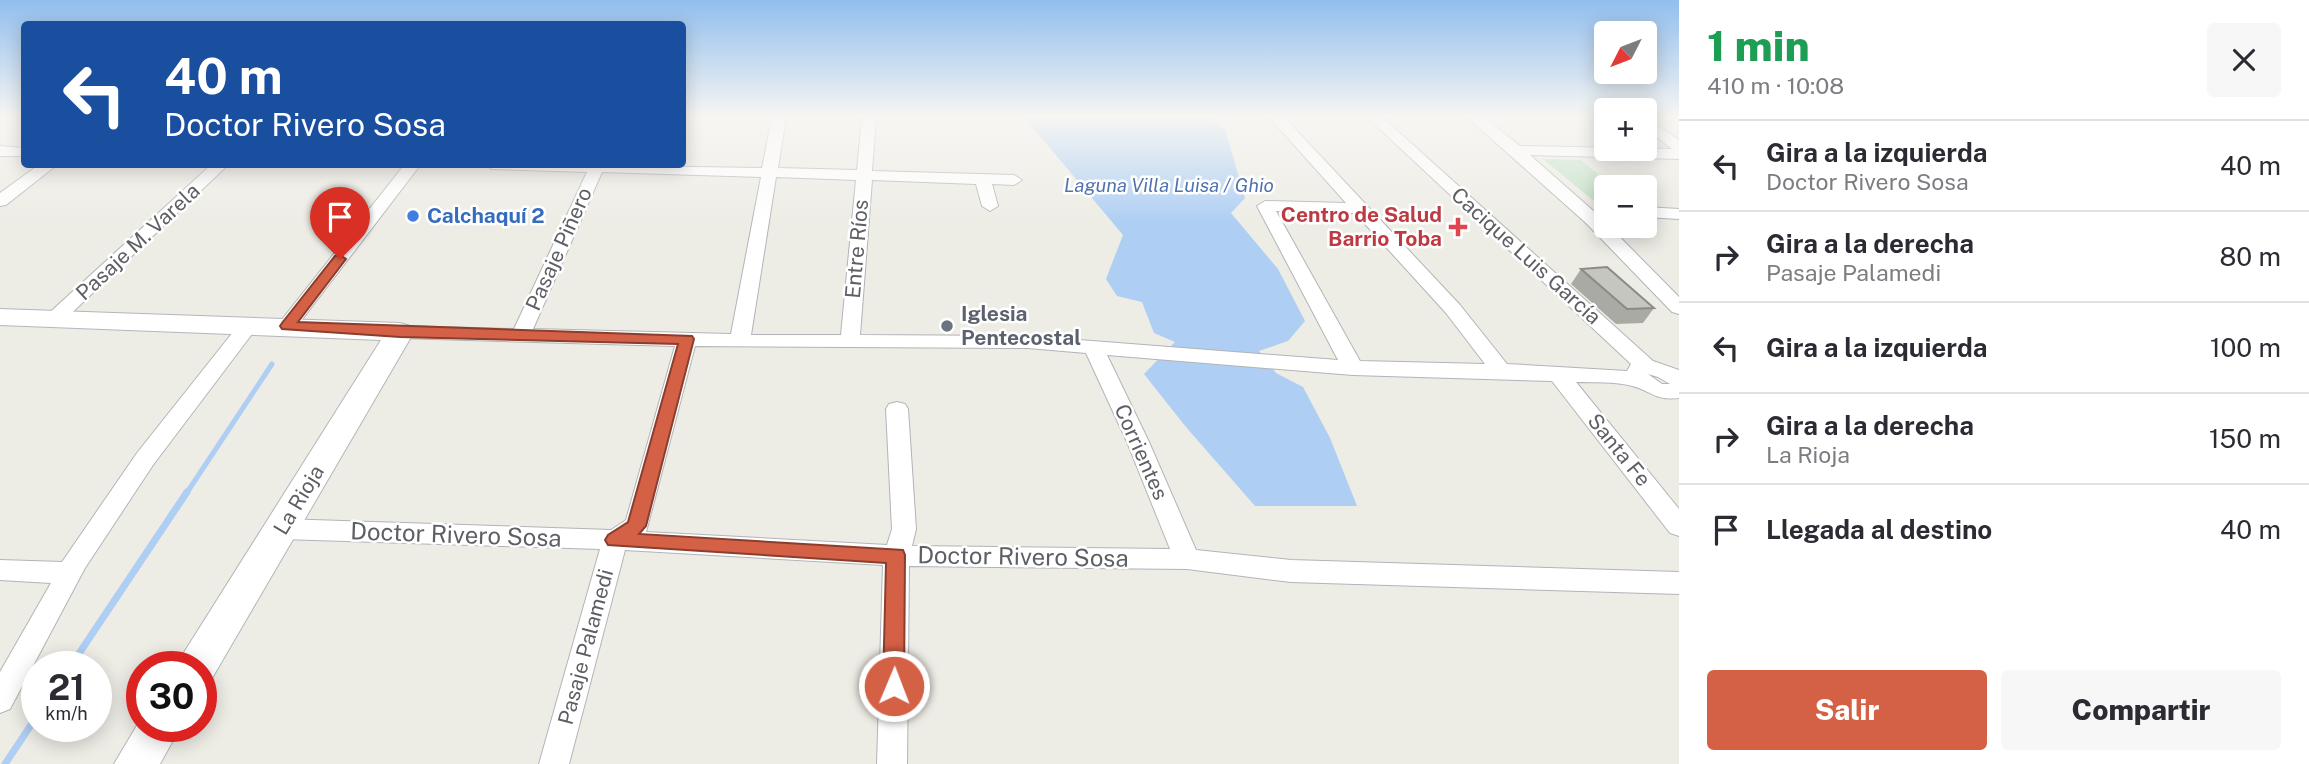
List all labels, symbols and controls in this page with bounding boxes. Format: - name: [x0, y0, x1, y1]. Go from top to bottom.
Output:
- north arrow: [1594, 21, 1657, 84]
- map controls: [1594, 21, 1657, 238]
- text: 1 min: [1707, 21, 1810, 70]
- button: close: [2207, 23, 2281, 97]
- text: 40 m: [164, 47, 283, 105]
- icon: left: [49, 49, 140, 140]
- text: 410 m · 10:08: [1707, 72, 1844, 99]
- button: +: [1594, 98, 1657, 161]
- text: Doctor Rivero Sosa: [164, 106, 446, 143]
- text: Gira a la izquierda: [1766, 137, 1988, 168]
- icon: left: [1707, 147, 1745, 185]
- text: 40 m: [2220, 150, 2281, 181]
- text: Doctor Rivero Sosa: [1766, 168, 1969, 195]
- water label: Laguna Villa Luisa / Ghio: [1064, 174, 1274, 196]
- button: −: [1594, 175, 1657, 238]
- street label: Pasaje M. Varela: [71, 178, 205, 305]
- street label: Cacique Luis García: [1447, 182, 1606, 329]
- street label: Pasaje Piñero: [520, 183, 597, 314]
- pin: [310, 187, 370, 259]
- icon: arrive: [321, 198, 359, 236]
- street label: Entre Ríos: [840, 199, 873, 299]
- place label: Centro de Salud Barrio Toba: [1281, 202, 1442, 251]
- place label: Calchaquí 2: [427, 203, 545, 228]
- marker: Calchaquí 2: [405, 208, 421, 224]
- marker: Centro de Salud Barrio Toba: [1448, 217, 1468, 237]
- text: Gira a la derecha: [1766, 228, 1974, 259]
- icon: right: [1707, 238, 1745, 276]
- text: 80 m: [2220, 241, 2281, 272]
- text: Pasaje Palamedi: [1766, 259, 1941, 286]
- place label: Iglesia Pentecostal: [961, 301, 1081, 350]
- marker: Iglesia Pentecostal: [939, 318, 955, 334]
- icon: left: [1707, 329, 1745, 367]
- text: Gira a la izquierda: [1766, 332, 1988, 363]
- text: 100 m: [2210, 332, 2281, 363]
- street label: Corrientes: [1109, 400, 1174, 503]
- street label: Santa Fe: [1583, 408, 1656, 491]
- text: Gira a la derecha: [1766, 410, 1974, 441]
- icon: right: [1707, 420, 1745, 458]
- text: 150 m: [2209, 423, 2281, 454]
- text: La Rioja: [1766, 441, 1850, 468]
- street label: La Rioja: [268, 460, 329, 539]
- icon: arrive: [1707, 511, 1745, 549]
- text: Llegada al destino: [1766, 514, 1992, 545]
- text: 40 m: [2220, 514, 2281, 545]
- street label: Doctor Rivero Sosa: [350, 516, 562, 552]
- street label: Doctor Rivero Sosa: [917, 540, 1129, 572]
- street label: Pasaje Palamedi: [553, 566, 618, 727]
- position arrow: [857, 649, 931, 723]
- speed limit sign: 30: [126, 651, 217, 742]
- text: 21: [48, 667, 85, 708]
- button: Salir: [1707, 670, 1987, 750]
- button: Compartir: [2001, 670, 2281, 750]
- text: km/h: [45, 703, 88, 724]

